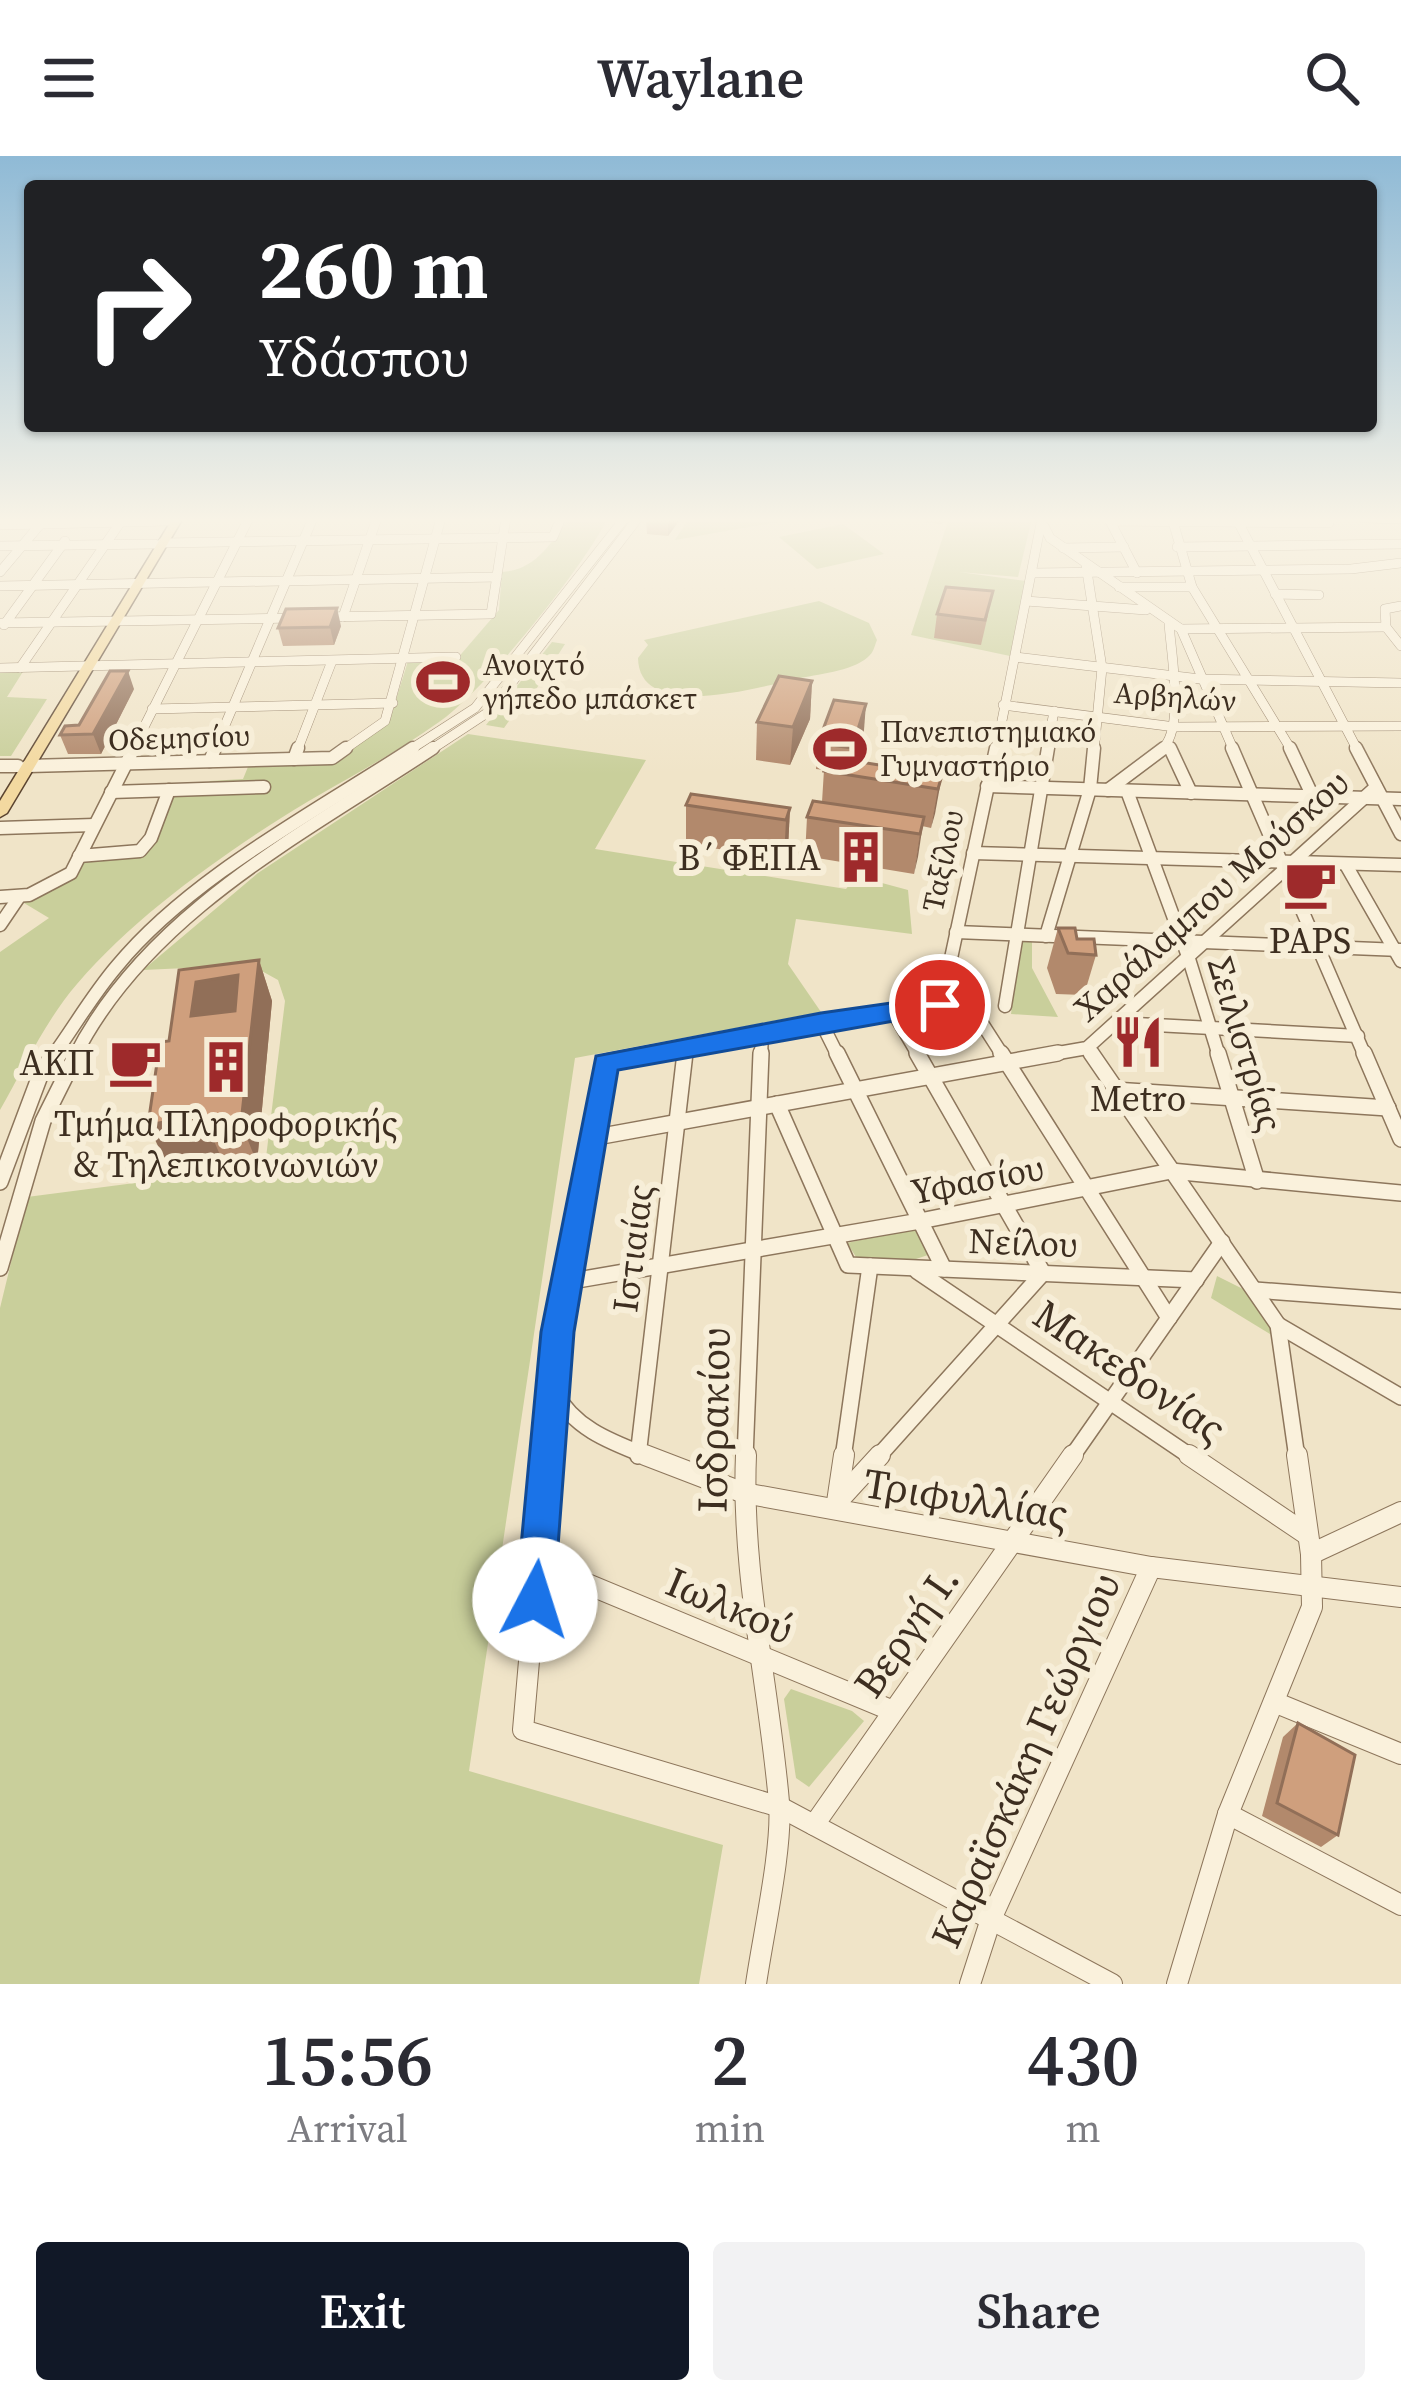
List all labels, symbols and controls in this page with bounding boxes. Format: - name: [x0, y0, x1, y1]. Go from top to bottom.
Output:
- text: Waylane: [597, 41, 804, 115]
- icon: menu: [36, 45, 102, 111]
- icon: search: [1299, 45, 1365, 111]
- text: 260 m: [258, 211, 489, 326]
- icon: right: [60, 228, 216, 384]
- text: Υδάσπου: [258, 320, 469, 394]
- place label: Ανοιχτό γήπεδο μπάσκετ: [483, 644, 697, 719]
- sports icon: Ανοιχτό γήπεδο μπάσκετ: [414, 653, 472, 711]
- street label: Αρβηλών: [1113, 672, 1237, 721]
- place label: Πανεπιστημιακό Γυμναστήριο: [880, 711, 1096, 786]
- street label: Οδεμησίου: [107, 715, 250, 760]
- sports icon: Πανεπιστημιακό Γυμναστήριο: [811, 720, 869, 778]
- street label: Χαράλαμπου Μούσκου: [1063, 759, 1359, 1032]
- street label: Ταξίλου: [912, 807, 973, 915]
- building icon: Β΄ ΦΕΠΑ: [832, 828, 890, 886]
- place label: Β΄ ΦΕΠΑ: [678, 833, 821, 882]
- cafe icon: PAPS: [1281, 855, 1339, 913]
- place label: PAPS: [1269, 916, 1351, 965]
- street label: Σειλιστρίας: [1196, 951, 1295, 1137]
- pin: [889, 954, 991, 1056]
- icon: arrive: [907, 972, 973, 1038]
- restaurant icon: Metro: [1109, 1013, 1167, 1071]
- cafe icon: ΑΚΠ: [106, 1033, 164, 1091]
- place label: ΑΚΠ: [20, 1038, 95, 1087]
- building icon: Τμήμα Πληροφορικής & Τηλεπικοινωνιών: [197, 1038, 255, 1096]
- place label: Metro: [1090, 1074, 1186, 1123]
- place label: Τμήμα Πληροφορικής & Τηλεπικοινωνιών: [54, 1099, 398, 1189]
- street label: Υφασίου: [906, 1143, 1048, 1216]
- street label: Ιστιαίας: [600, 1181, 665, 1315]
- street label: Νείλου: [968, 1216, 1078, 1269]
- street label: Μακεδονίας: [1022, 1285, 1238, 1457]
- street label: Ισδρακίου: [682, 1327, 744, 1513]
- street label: Τριφυλλίας: [860, 1453, 1072, 1543]
- position arrow: [472, 1537, 598, 1663]
- street label: Ιωλκού: [658, 1552, 802, 1658]
- street label: Βεργή Ι.: [839, 1553, 973, 1709]
- street label: Καραϊσκάκη Γεώργιου: [916, 1563, 1134, 1957]
- text: 15:56: [262, 2010, 433, 2109]
- text: 2: [711, 2010, 749, 2109]
- text: 430: [1027, 2010, 1139, 2109]
- text: Arrival: [287, 2102, 408, 2155]
- text: min: [695, 2102, 765, 2155]
- text: m: [1066, 2102, 1101, 2155]
- button: Exit: [36, 2242, 689, 2380]
- button: Share: [713, 2242, 1365, 2380]

